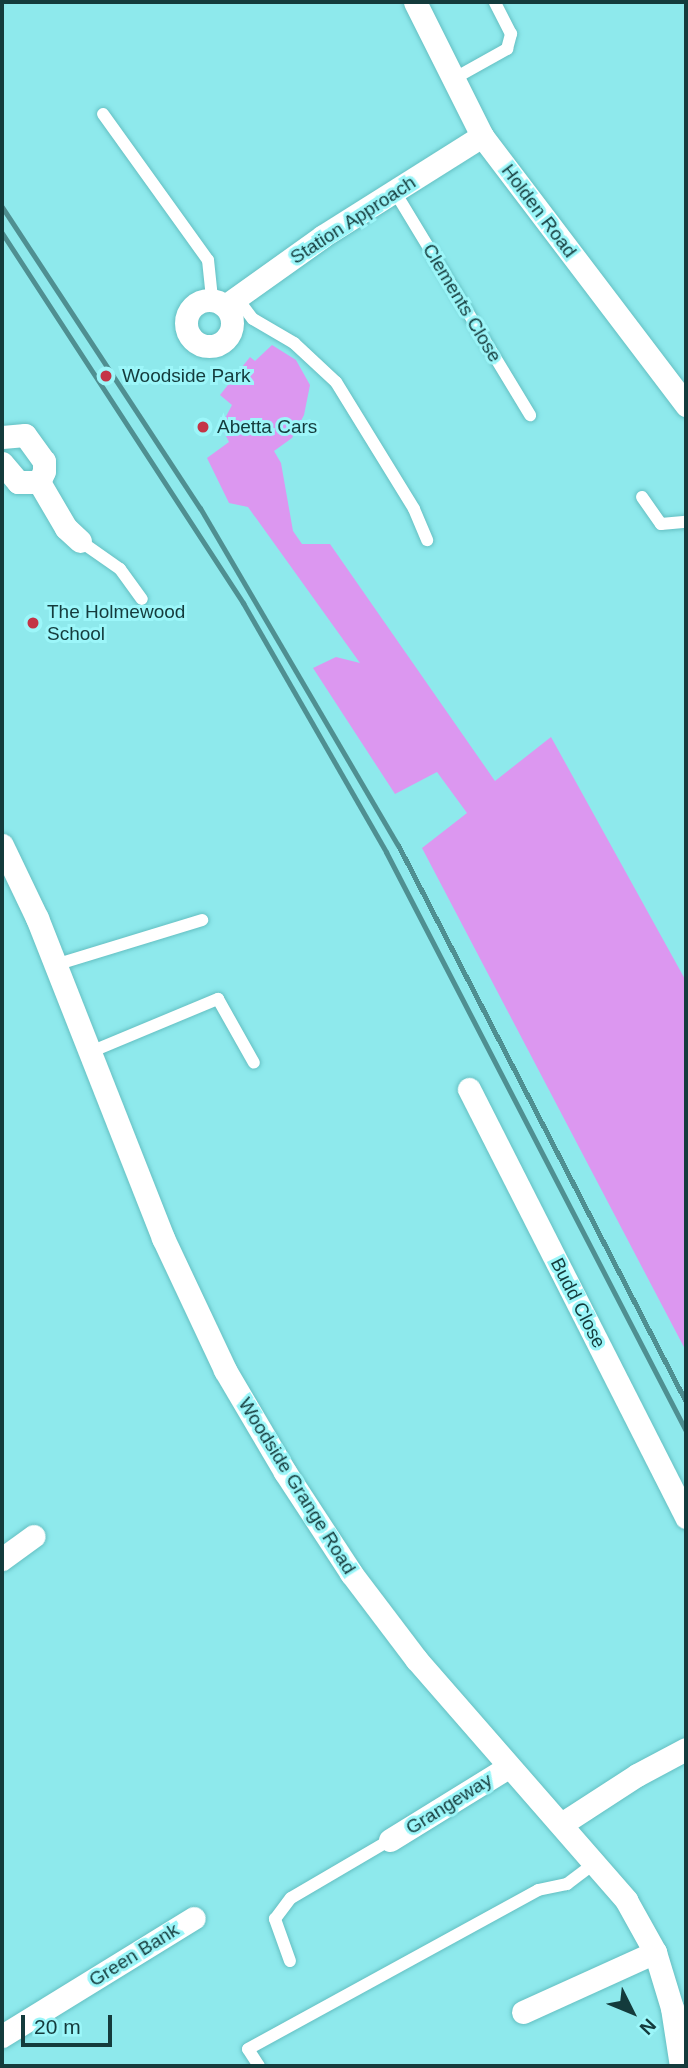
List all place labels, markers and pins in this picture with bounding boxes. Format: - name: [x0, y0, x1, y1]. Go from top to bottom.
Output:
- place label: Woodside Park: [122, 365, 250, 387]
- marker: Woodside Park: [96, 366, 116, 386]
- place label: Abetta Cars: [217, 416, 317, 438]
- marker: Abetta Cars: [195, 419, 211, 435]
- place label: The Holmewood School: [47, 601, 185, 645]
- marker: The Holmewood School: [25, 615, 41, 631]

